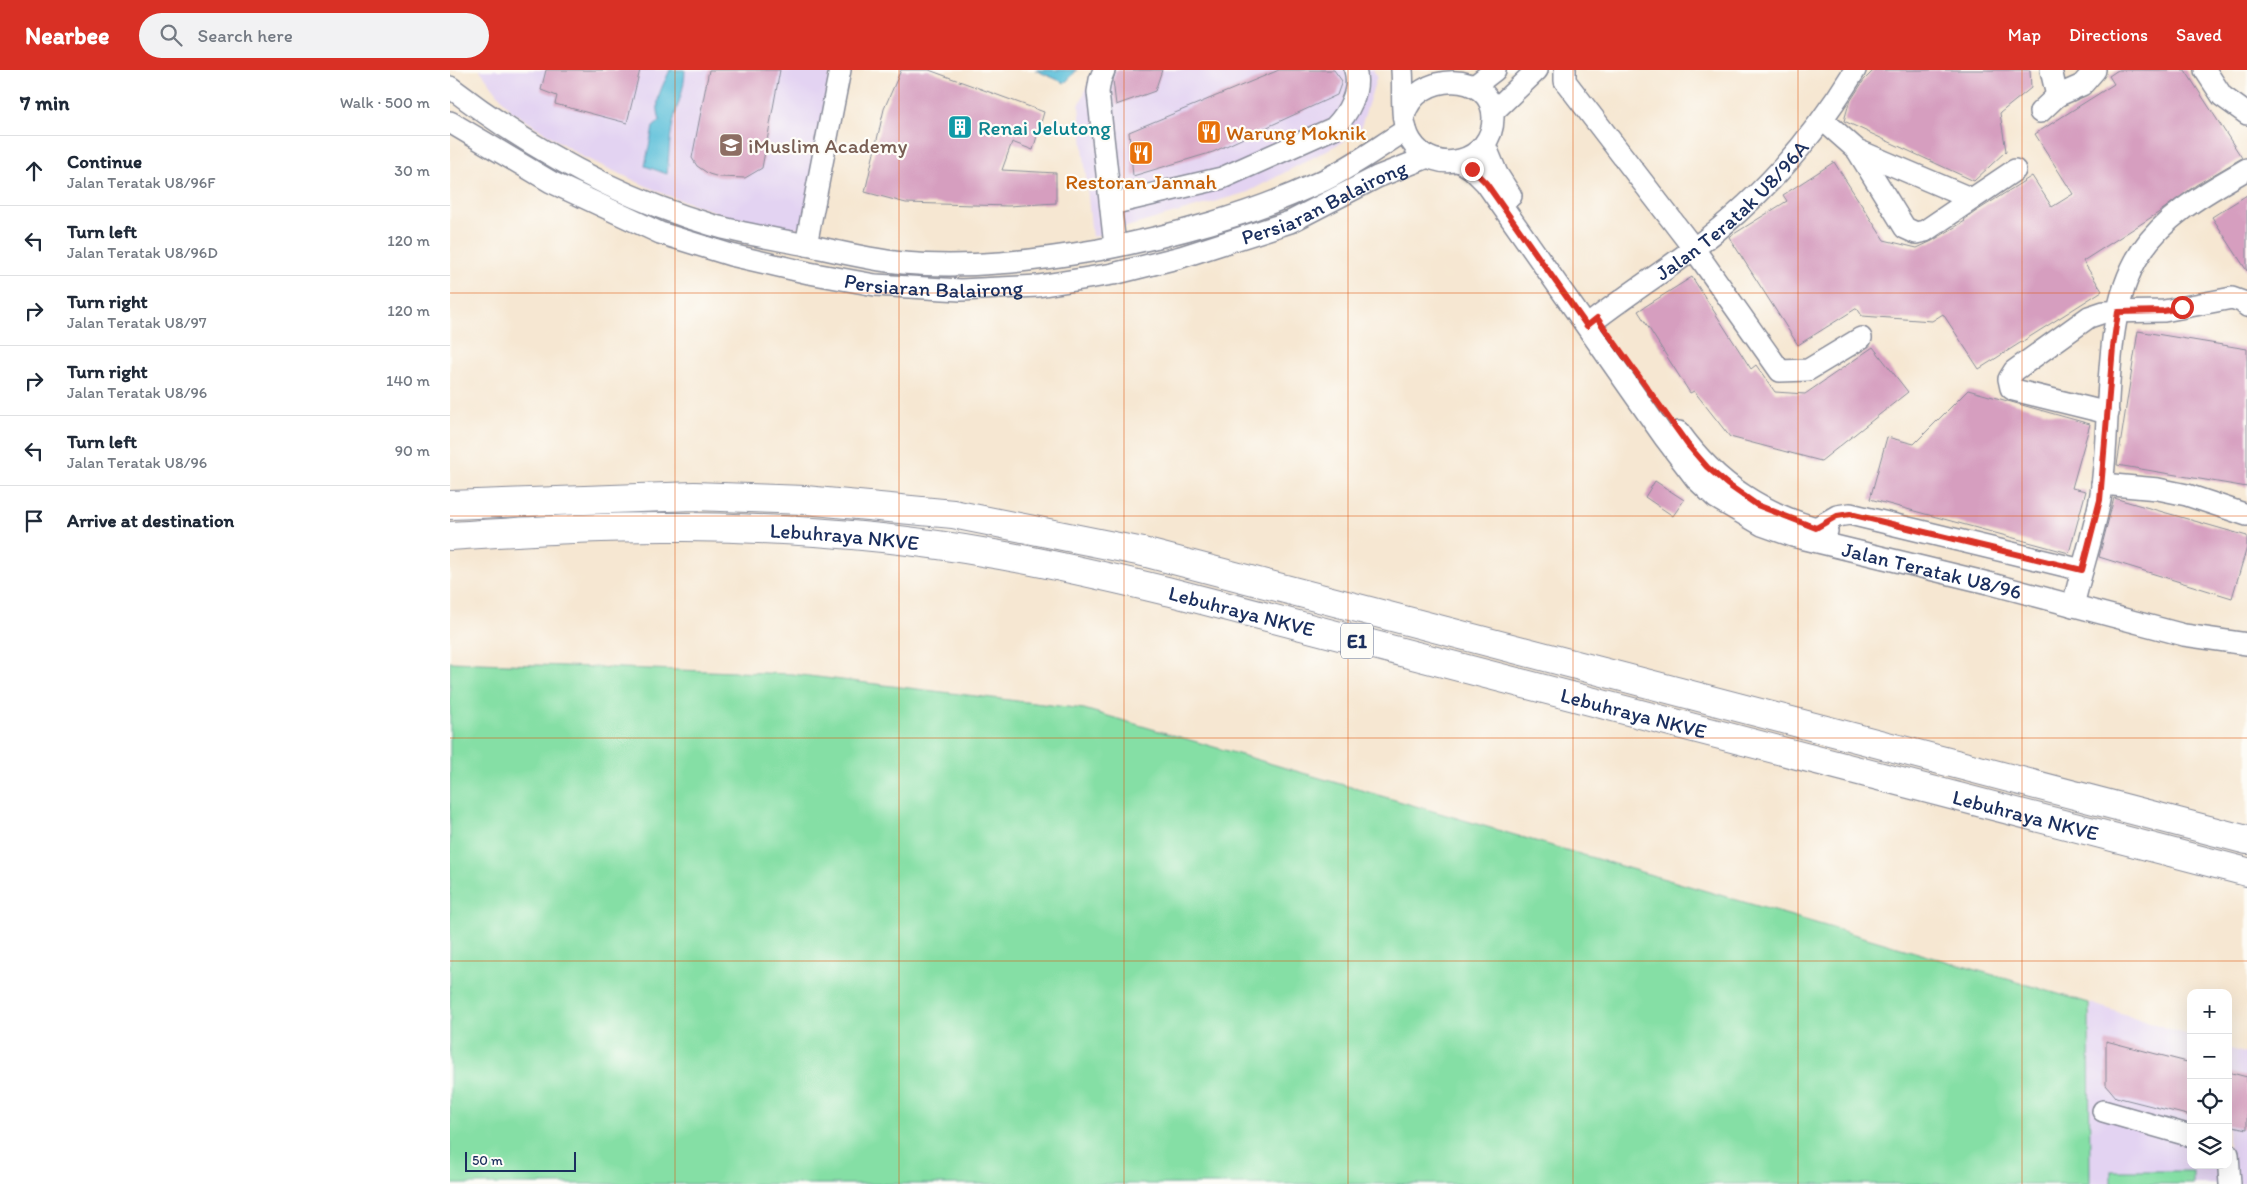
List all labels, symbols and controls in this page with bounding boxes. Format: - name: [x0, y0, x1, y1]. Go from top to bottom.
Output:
- search box: [139, 13, 489, 58]
- text: Nearbee: [25, 21, 109, 50]
- icon: search: [157, 21, 185, 49]
- text: Search here: [197, 24, 293, 47]
- text: Map: [2008, 24, 2041, 46]
- text: Directions: [2069, 24, 2148, 46]
- text: Saved: [2176, 24, 2222, 46]
- text: 7 min: [20, 90, 69, 115]
- text: Walk · 500 m: [340, 93, 430, 112]
- building icon: Renai Jelutong: [947, 114, 973, 140]
- place label: Renai Jelutong: [978, 115, 1111, 140]
- restaurant icon: Warung Moknik: [1196, 119, 1222, 145]
- place label: Warung Moknik: [1226, 120, 1366, 145]
- school or university icon: iMuslim Academy: [718, 132, 744, 158]
- place label: iMuslim Academy: [748, 133, 907, 158]
- street label: Jalan Teratak U8/96A: [1650, 134, 1814, 285]
- restaurant icon: Restoran Jannah: [1128, 140, 1154, 166]
- text: Continue: [67, 150, 142, 173]
- street label: Persiaran Balairong: [1238, 154, 1410, 249]
- icon: ahead: [20, 157, 48, 185]
- route end: [1461, 158, 1484, 181]
- text: 30 m: [394, 161, 430, 180]
- place label: Restoran Jannah: [1065, 169, 1218, 194]
- text: Jalan Teratak U8/96F: [67, 173, 215, 192]
- text: Turn left: [67, 220, 137, 243]
- icon: left: [20, 227, 48, 255]
- text: 120 m: [387, 231, 430, 250]
- text: Jalan Teratak U8/96D: [67, 243, 218, 262]
- street label: Persiaran Balairong: [842, 267, 1024, 303]
- text: Turn right: [67, 290, 148, 313]
- route start: [2171, 296, 2194, 319]
- icon: right: [20, 297, 48, 325]
- text: 120 m: [387, 301, 430, 320]
- text: Jalan Teratak U8/97: [67, 313, 207, 332]
- text: Turn right: [67, 360, 148, 383]
- icon: right: [20, 367, 48, 395]
- text: 140 m: [386, 371, 430, 390]
- text: Jalan Teratak U8/96: [67, 383, 207, 402]
- text: Turn left: [67, 430, 137, 453]
- icon: left: [20, 437, 48, 465]
- text: 90 m: [395, 441, 430, 460]
- text: Jalan Teratak U8/96: [67, 453, 207, 472]
- icon: arrive: [20, 507, 48, 535]
- text: Arrive at destination: [67, 509, 234, 532]
- street label: Lebuhraya NKVE: [769, 517, 921, 555]
- street label: Jalan Teratak U8/96: [1840, 536, 2025, 604]
- street label: Lebuhraya NKVE: [1166, 579, 1317, 641]
- road number: E1: [1341, 624, 1373, 658]
- street label: Lebuhraya NKVE: [1558, 681, 1709, 743]
- street label: Lebuhraya NKVE: [1950, 783, 2101, 845]
- map controls: [2187, 989, 2232, 1169]
- button: +: [2187, 989, 2232, 1034]
- button: −: [2187, 1034, 2232, 1079]
- button: locate: [2187, 1079, 2232, 1124]
- button: layers: [2187, 1124, 2232, 1169]
- scale bar: [465, 1149, 576, 1172]
- text: 50 m: [472, 1152, 503, 1169]

